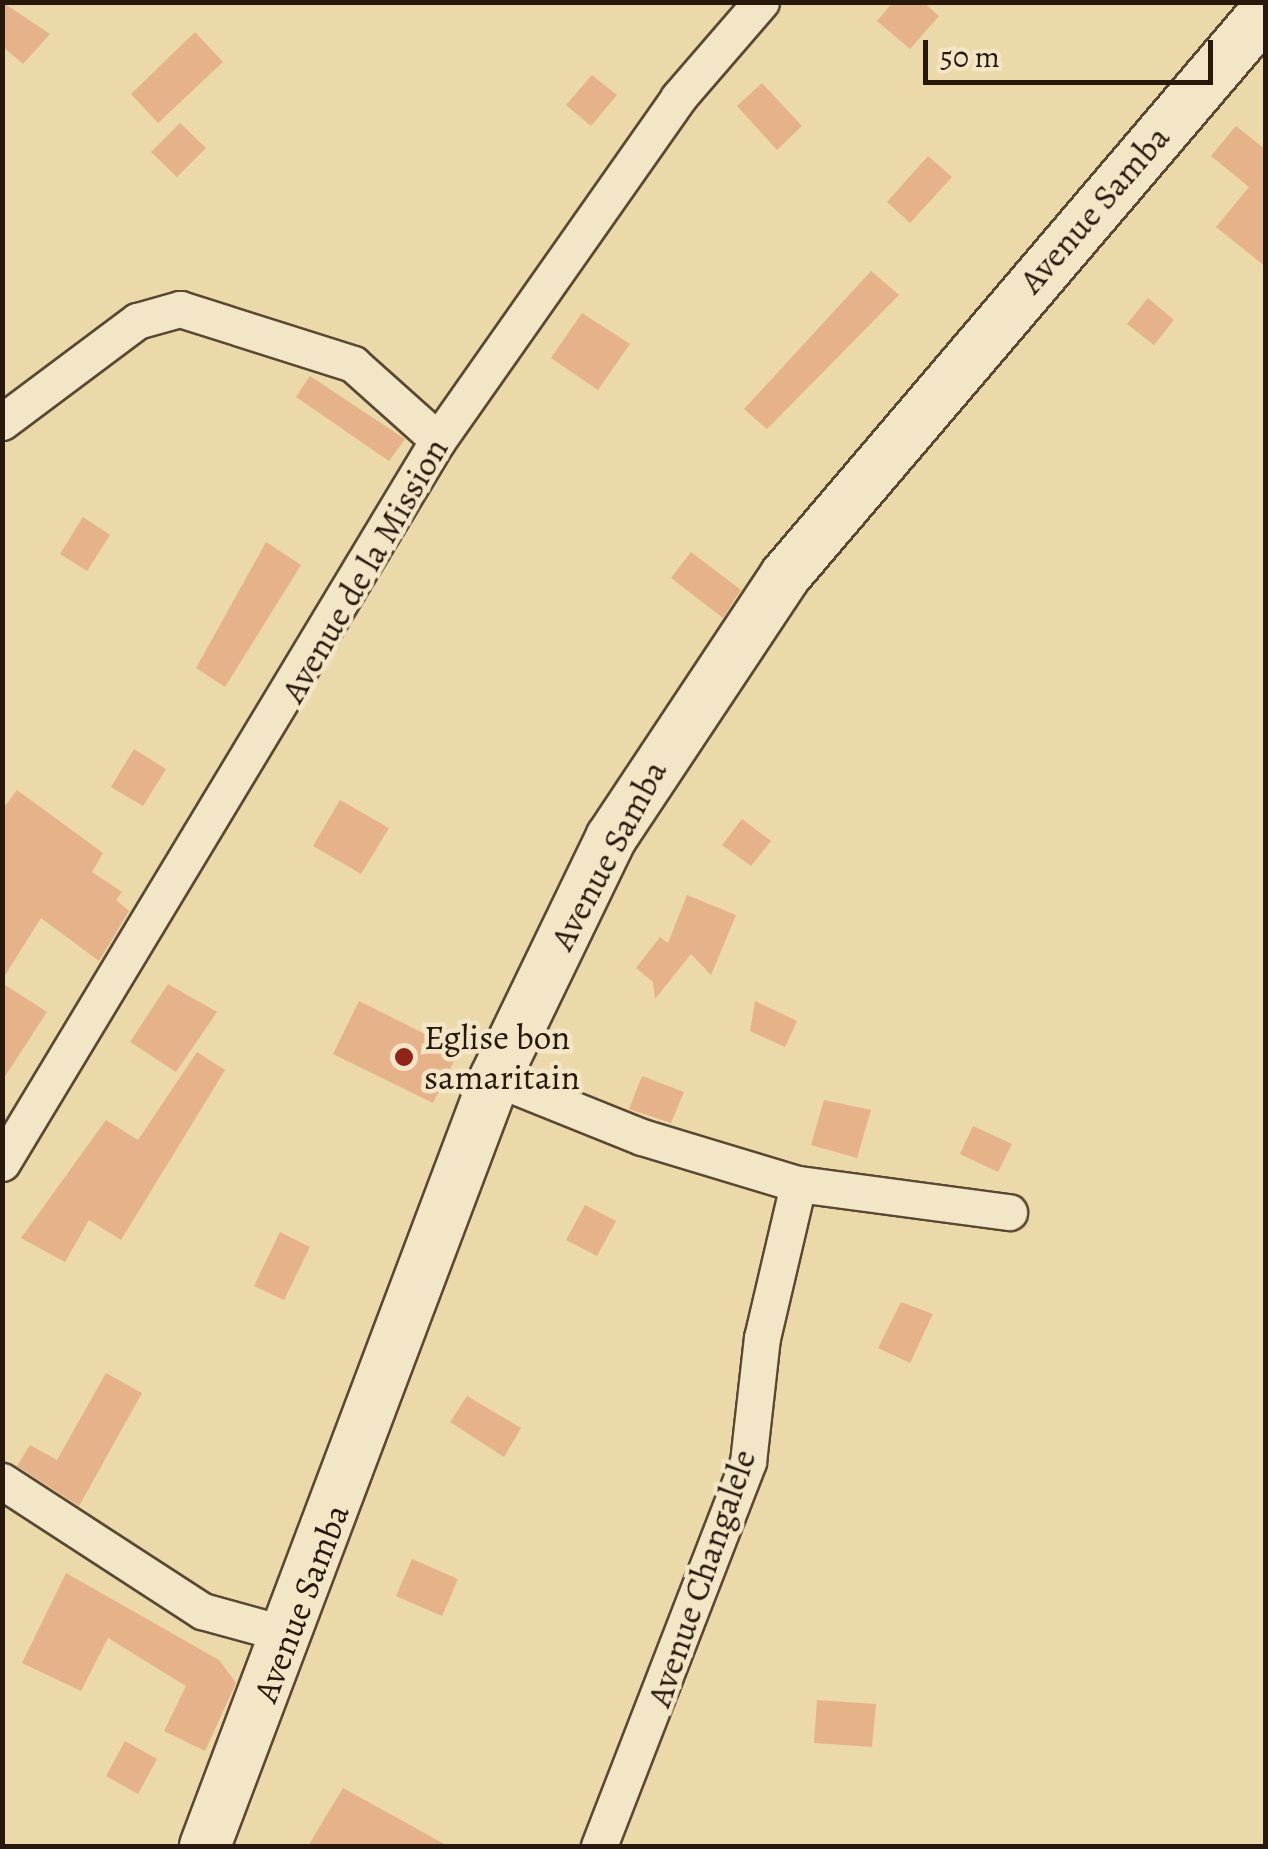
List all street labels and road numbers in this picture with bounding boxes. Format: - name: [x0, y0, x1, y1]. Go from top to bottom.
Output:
- street label: Avenue Samba: [1010, 117, 1178, 301]
- street label: Avenue de la Mission: [271, 430, 457, 710]
- street label: Avenue Samba: [541, 753, 675, 957]
- street label: Avenue Changalele: [637, 1444, 765, 1712]
- street label: Avenue Samba: [244, 1498, 358, 1708]

